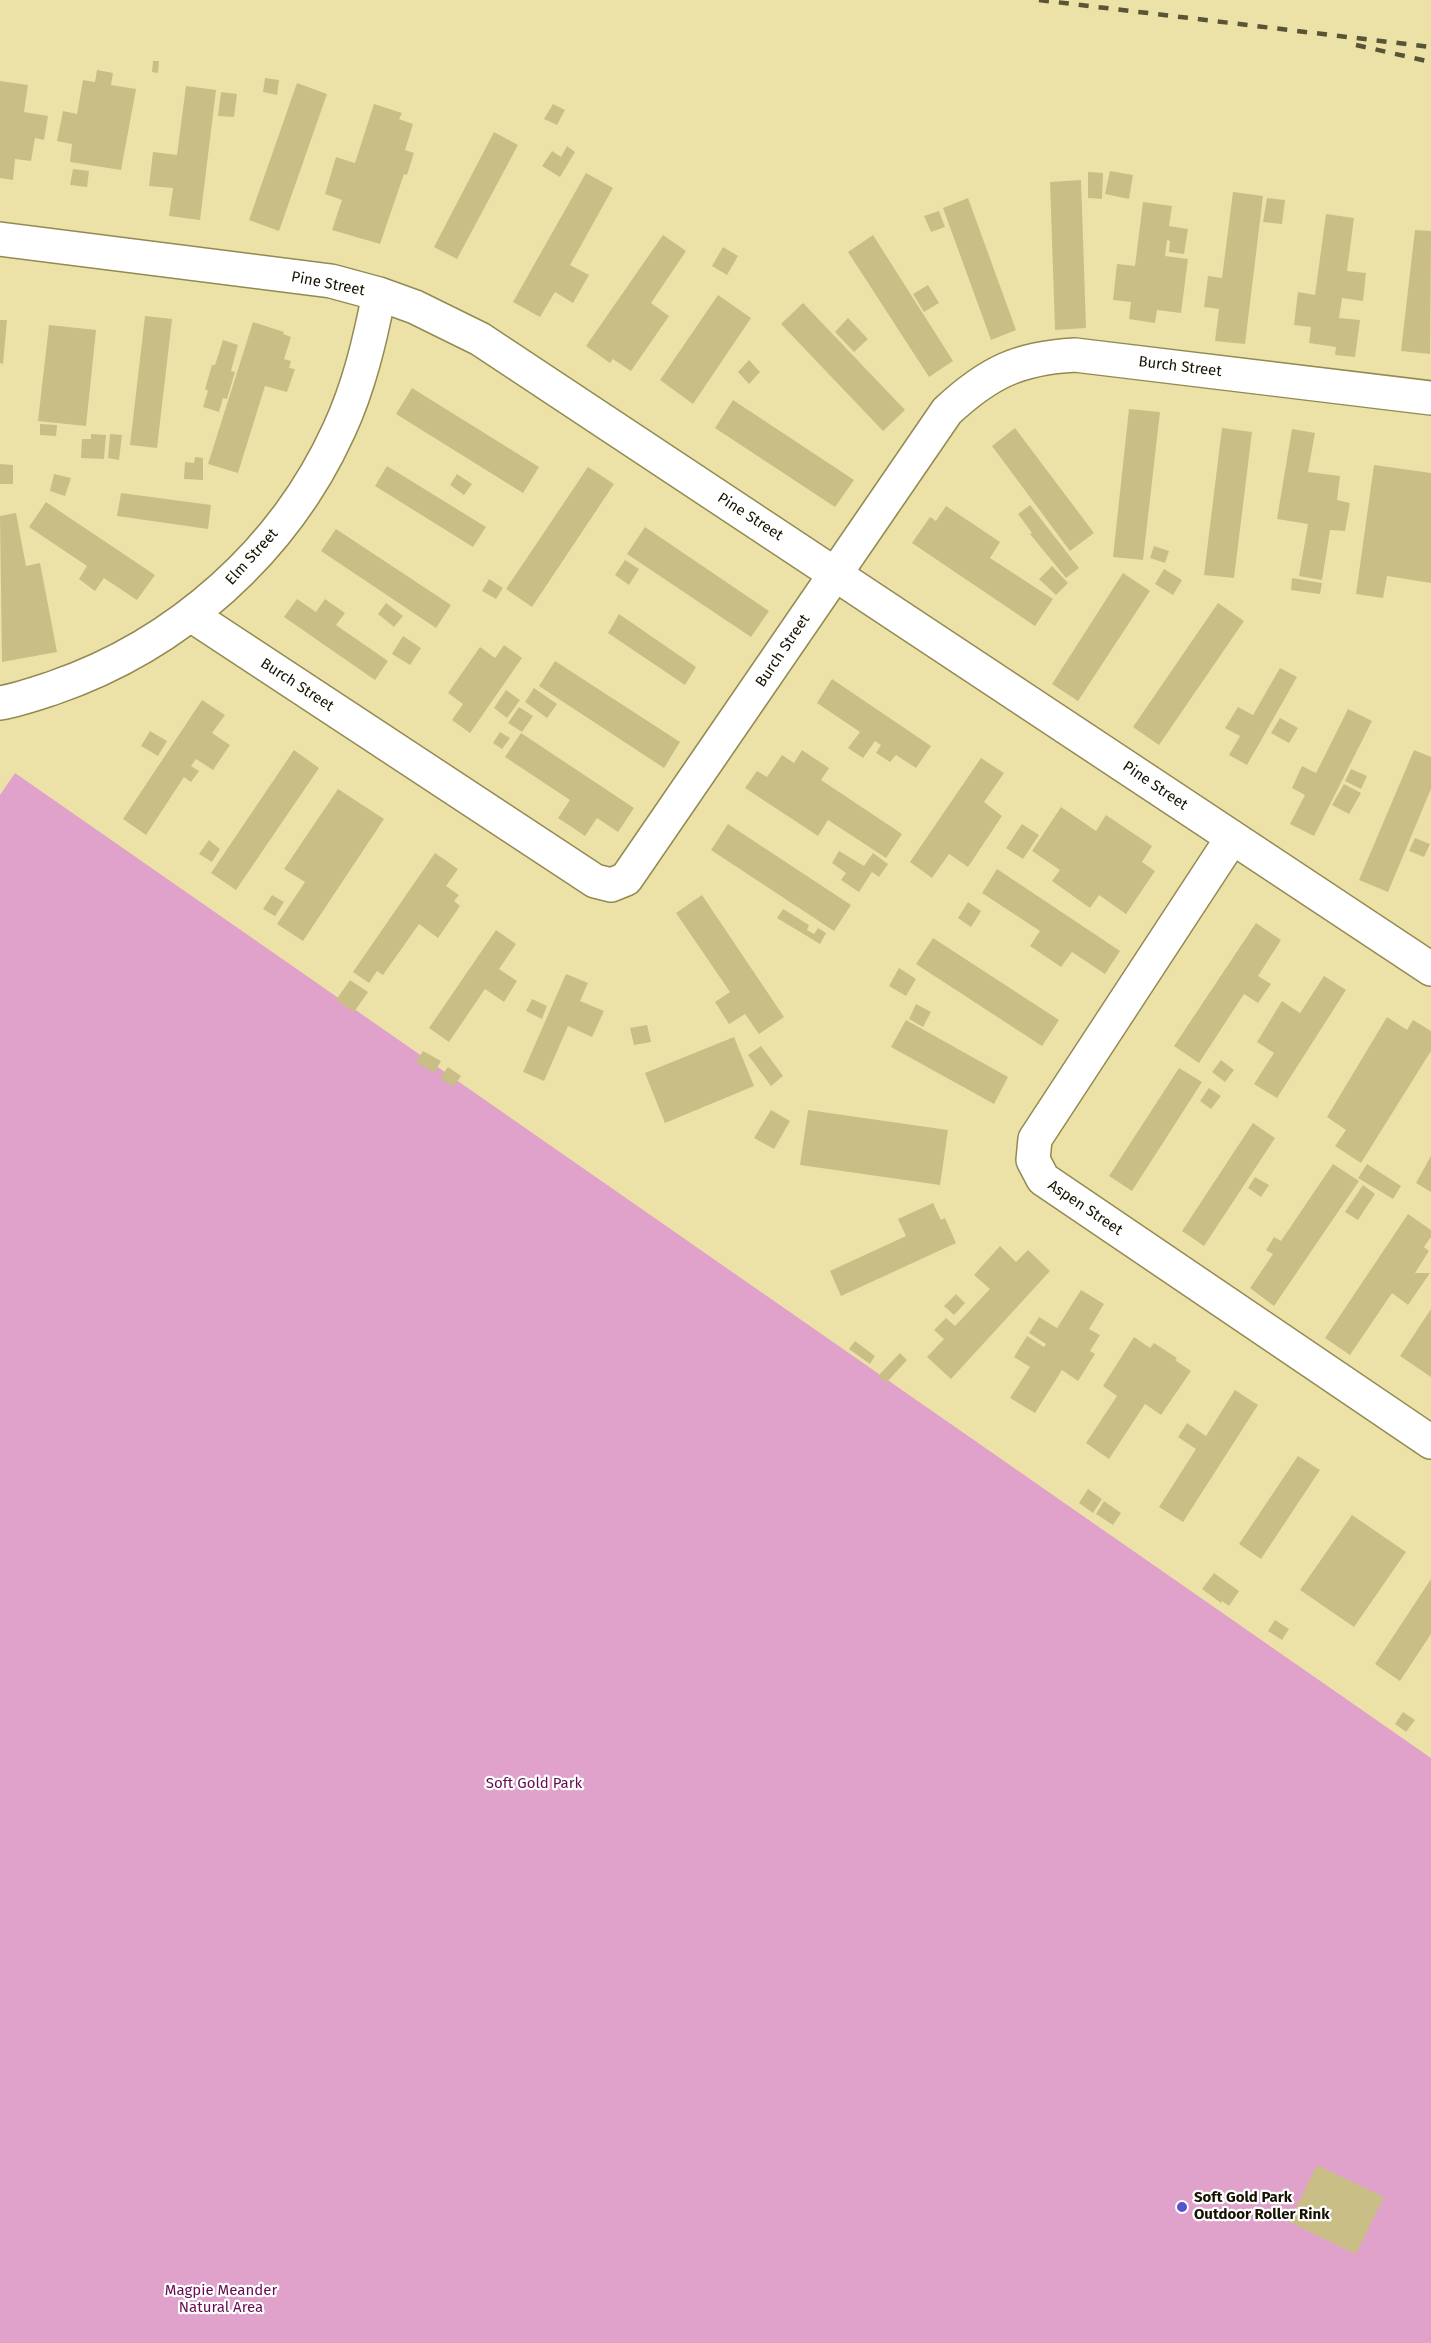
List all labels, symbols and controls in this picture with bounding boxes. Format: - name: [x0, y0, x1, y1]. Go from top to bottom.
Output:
- street label: Pine Street: [290, 268, 366, 300]
- street label: Burch Street: [1137, 353, 1223, 381]
- street label: Pine Street: [714, 489, 786, 545]
- street label: Elm Street: [222, 525, 282, 589]
- street label: Burch Street: [752, 611, 814, 691]
- street label: Burch Street: [257, 655, 337, 715]
- street label: Pine Street: [1119, 758, 1191, 814]
- street label: Aspen Street: [1044, 1176, 1126, 1240]
- park label: Soft Gold Park: [486, 1775, 582, 1793]
- place label: Soft Gold Park Outdoor Roller Rink: [1194, 2189, 1329, 2224]
- marker: Soft Gold Park Outdoor Roller Rink: [1175, 2200, 1189, 2214]
- park label: Magpie Meander Natural Area: [165, 2282, 277, 2317]

